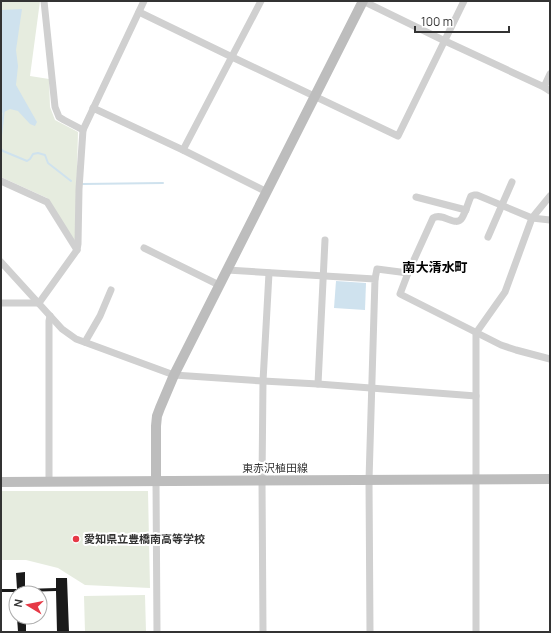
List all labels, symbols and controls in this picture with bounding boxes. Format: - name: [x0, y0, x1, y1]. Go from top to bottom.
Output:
- scale bar: [415, 8, 509, 34]
- text: 100 m: [421, 13, 453, 30]
- district label: 南大清水町: [402, 258, 468, 276]
- street label: 東赤沢植田線: [242, 460, 308, 475]
- place label: 愛知県立豊橋南高等学校: [84, 531, 205, 546]
- marker: 愛知県立豊橋南高等学校: [71, 534, 81, 544]
- north arrow: [8, 585, 48, 625]
- text: N: [10, 598, 26, 608]

